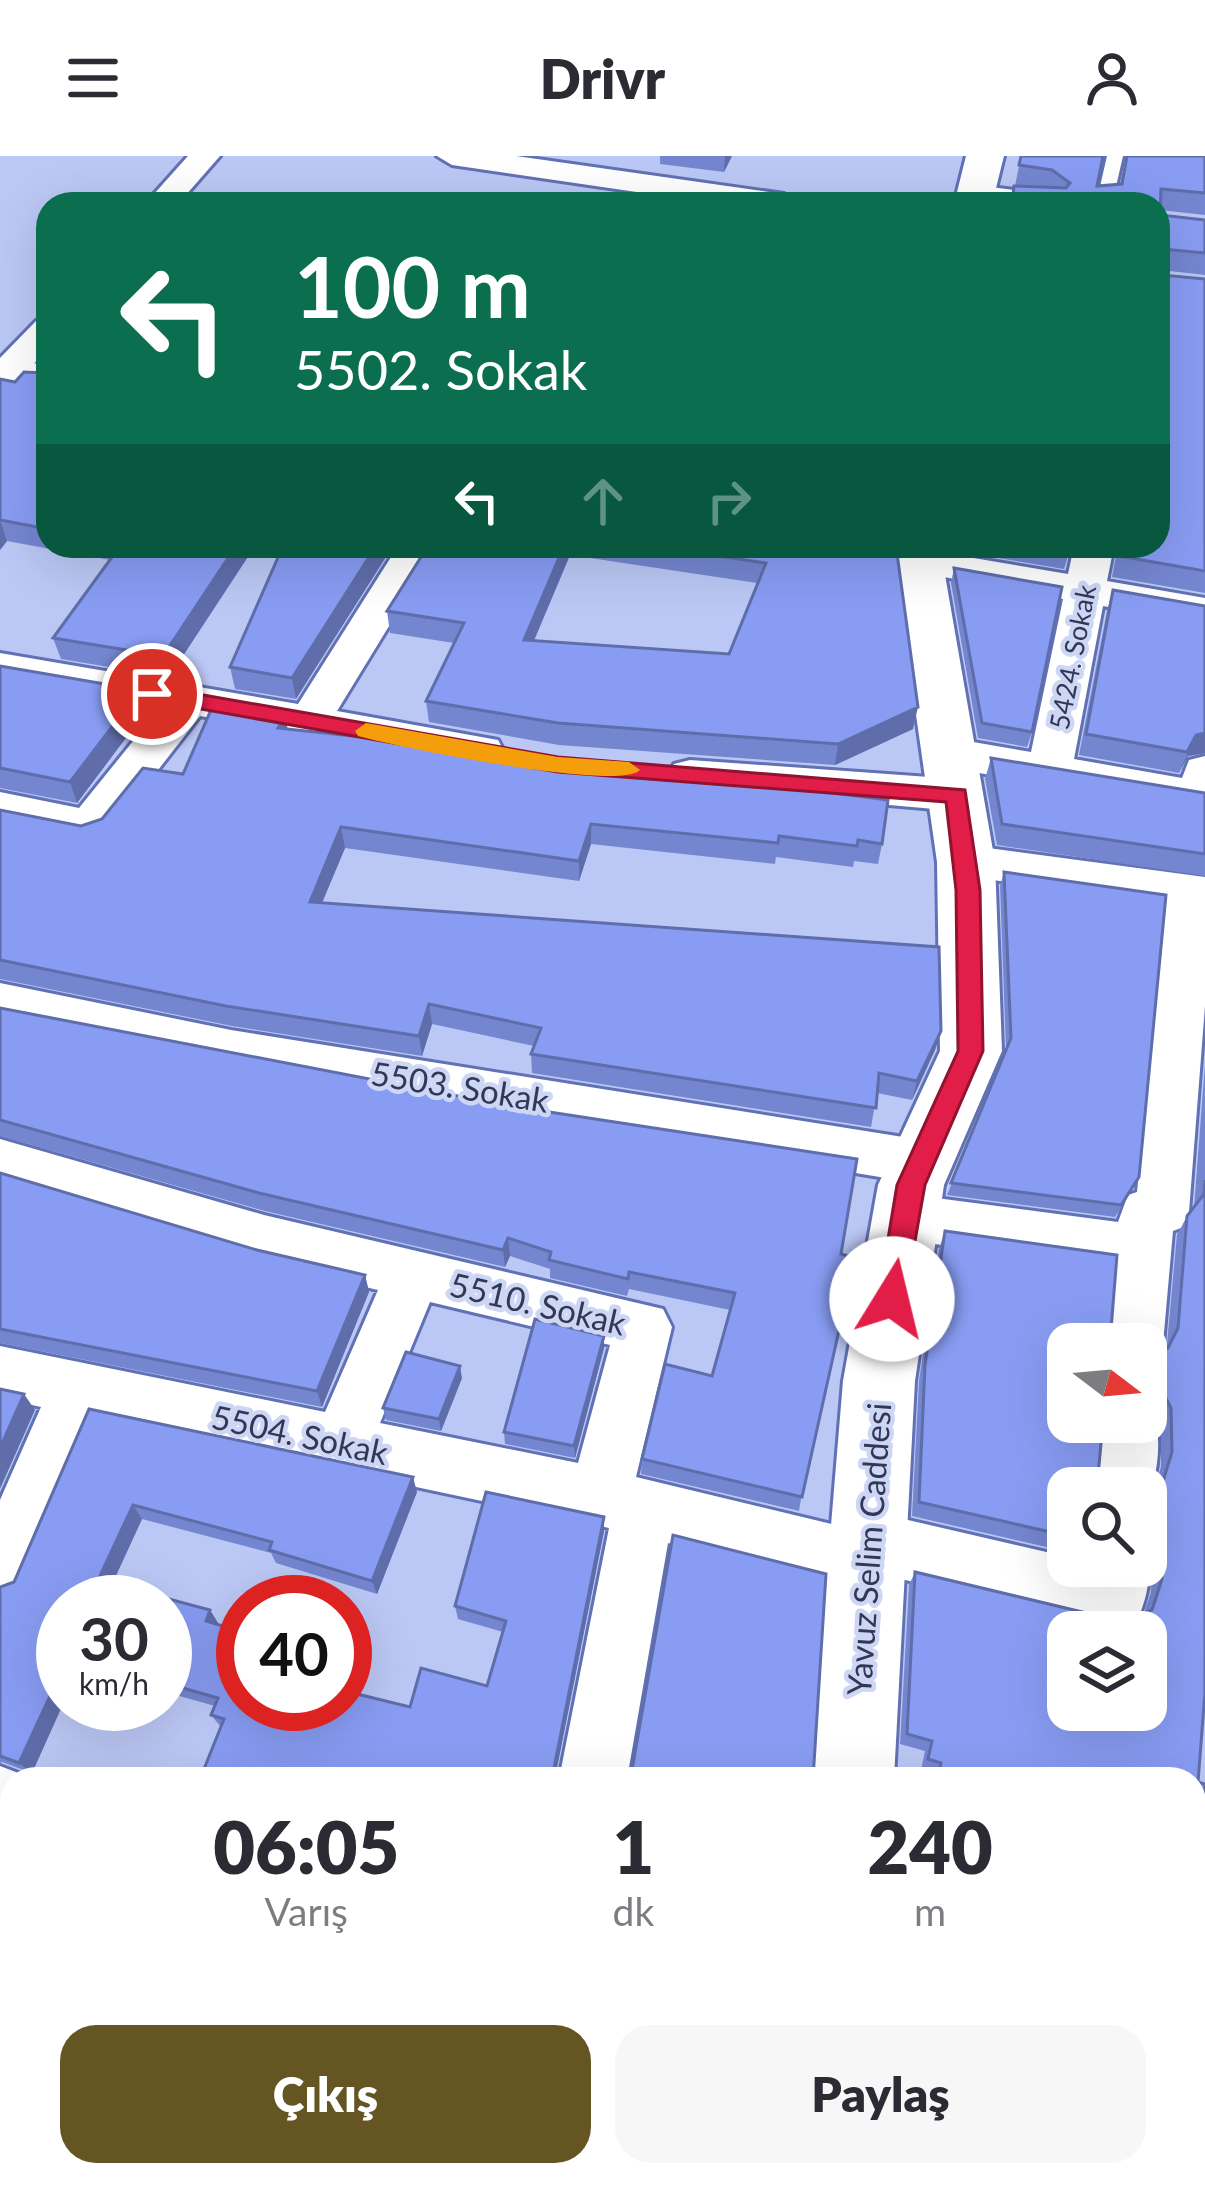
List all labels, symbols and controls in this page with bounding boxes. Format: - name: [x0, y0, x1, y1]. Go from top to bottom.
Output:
- icon: menu: [60, 45, 126, 111]
- icon: person: [1079, 45, 1145, 111]
- text: Drivr: [540, 46, 665, 111]
- text: 100 m: [294, 235, 531, 336]
- icon: left: [96, 240, 252, 396]
- text: 5502. Sokak: [294, 337, 587, 402]
- icon: left: [444, 468, 510, 534]
- icon: ahead: [570, 468, 636, 534]
- icon: right: [696, 468, 762, 534]
- street label: 5424. Sokak: [1042, 582, 1102, 732]
- pin: [101, 643, 203, 745]
- icon: arrive: [119, 661, 185, 727]
- street label: 5503. Sokak: [368, 1052, 552, 1120]
- position arrow: [829, 1236, 955, 1362]
- street label: 5510. Sokak: [446, 1263, 630, 1343]
- north arrow: [1047, 1323, 1167, 1443]
- map controls: [1047, 1323, 1167, 1731]
- street label: 5504. Sokak: [208, 1396, 392, 1472]
- street label: Yavuz Selim Caddesi: [838, 1401, 898, 1697]
- button: search: [1047, 1467, 1167, 1587]
- speed limit sign: 40: [216, 1575, 372, 1731]
- text: 30: [79, 1602, 149, 1674]
- button: layers: [1047, 1611, 1167, 1731]
- text: km/h: [79, 1665, 149, 1701]
- text: 06:05: [213, 1803, 399, 1889]
- text: 1: [613, 1803, 654, 1889]
- text: 240: [868, 1803, 993, 1889]
- text: Varış: [265, 1888, 348, 1934]
- text: dk: [613, 1888, 654, 1934]
- text: m: [914, 1888, 946, 1934]
- button: Çıkış: [60, 2025, 591, 2163]
- button: Paylaş: [615, 2025, 1146, 2163]

